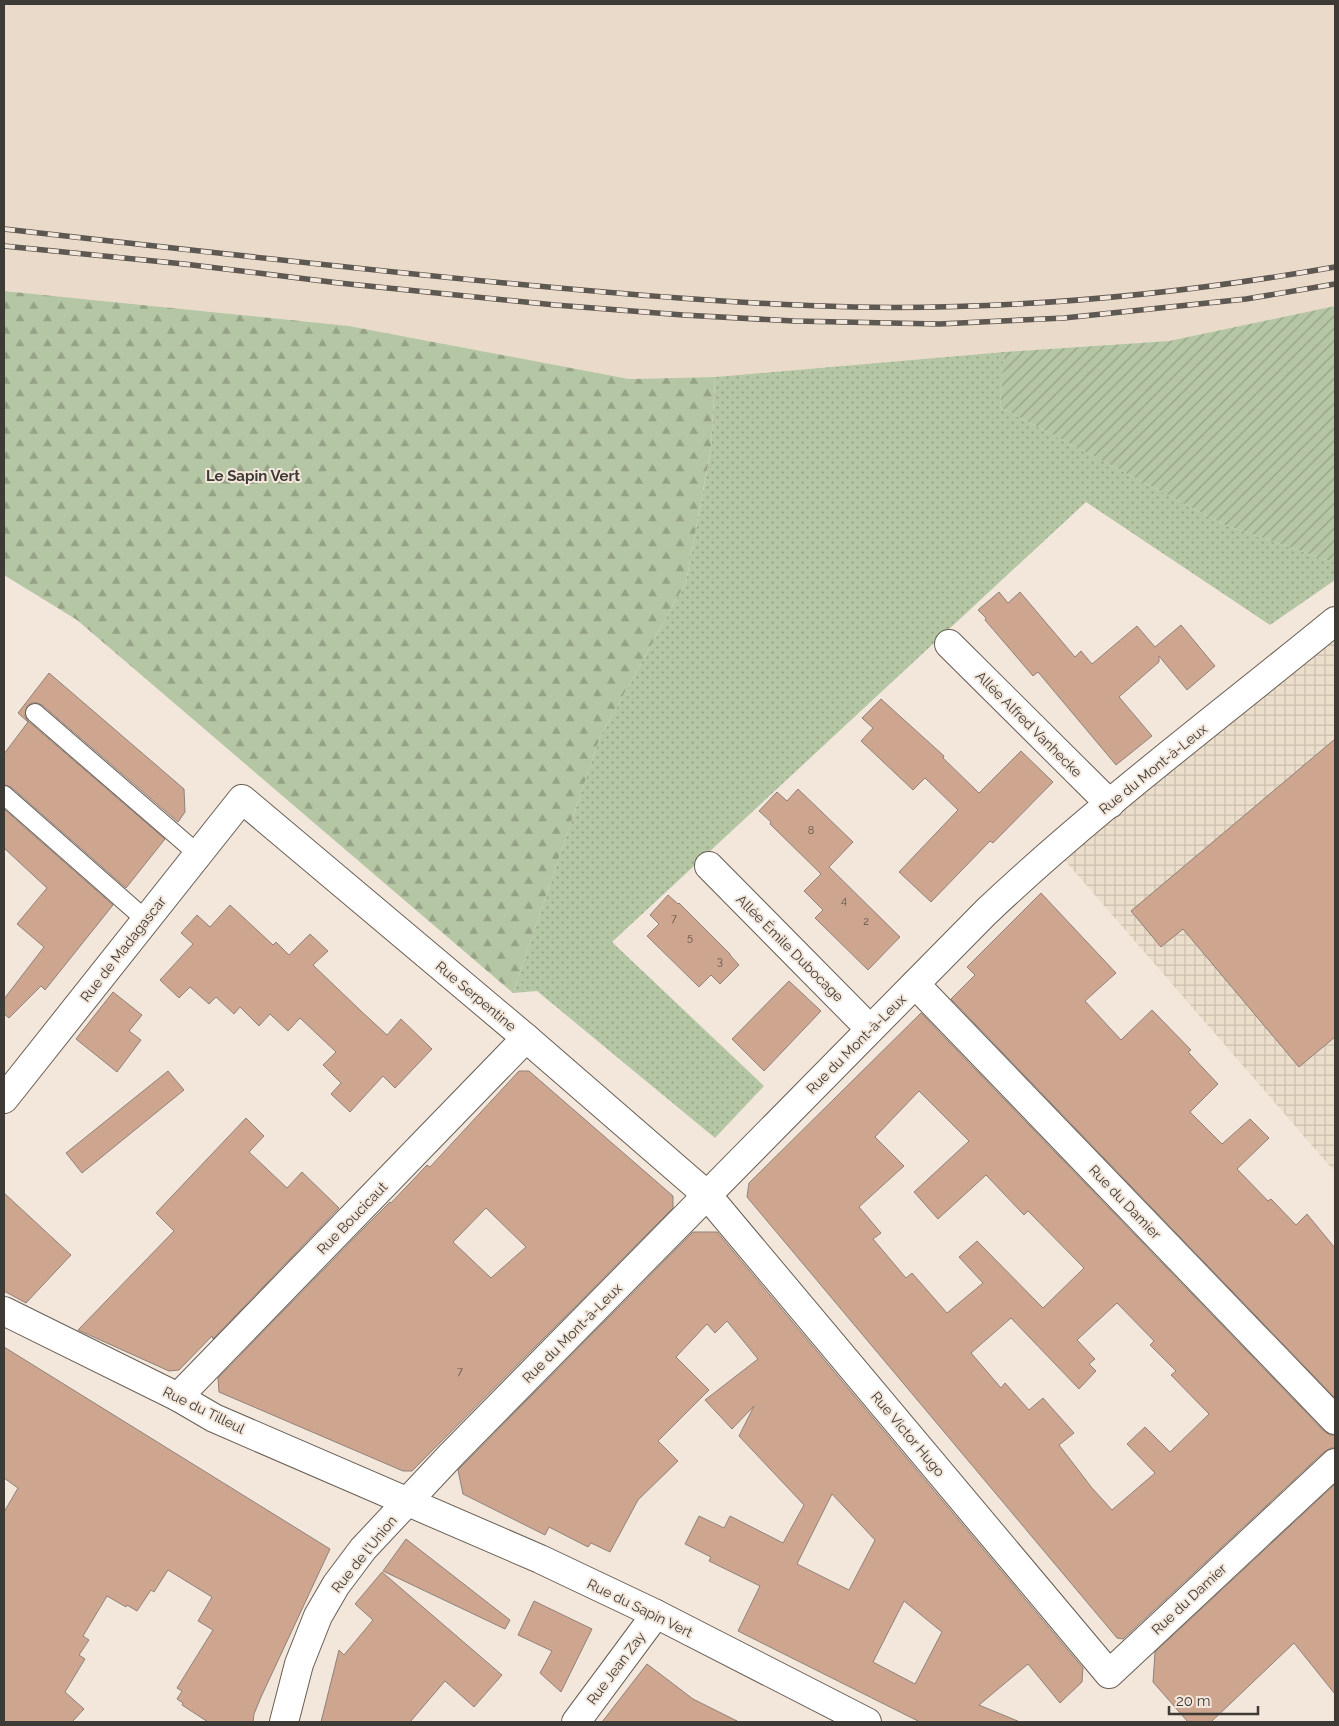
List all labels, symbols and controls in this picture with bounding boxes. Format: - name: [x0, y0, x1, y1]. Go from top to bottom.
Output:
- district label: Le Sapin Vert: [206, 467, 300, 485]
- street label: Allée Alfred Vanhecke: [973, 668, 1085, 780]
- street label: Rue du Mont-à-Leux: [1096, 721, 1210, 817]
- house number: 8: [808, 824, 814, 837]
- street label: Allée Émile Dubocage: [733, 891, 847, 1005]
- street label: Rue de Madagascar: [77, 893, 169, 1005]
- house number: 4: [841, 894, 847, 907]
- house number: 7: [671, 912, 677, 925]
- house number: 2: [863, 915, 869, 928]
- house number: 5: [687, 931, 693, 944]
- house number: 3: [717, 955, 723, 968]
- street label: Rue Serpentine: [433, 958, 519, 1034]
- street label: Rue du Mont-à-Leux: [803, 991, 909, 1097]
- street label: Rue du Damier: [1086, 1162, 1164, 1242]
- street label: Rue Boucicaut: [314, 1178, 391, 1257]
- street label: Rue du Mont-à-Leux: [519, 1280, 625, 1386]
- house number: 7: [457, 1365, 463, 1378]
- street label: Rue du Tilleul: [161, 1383, 248, 1437]
- street label: Rue Victor Hugo: [868, 1388, 948, 1480]
- street label: Rue de l'Union: [328, 1512, 400, 1596]
- street label: Rue du Damier: [1148, 1560, 1230, 1638]
- street label: Rue du Sapin Vert: [585, 1576, 696, 1641]
- street label: Rue Jean Zay: [584, 1628, 649, 1707]
- scale bar: [1169, 1684, 1258, 1716]
- text: 20 m: [1176, 1692, 1211, 1710]

